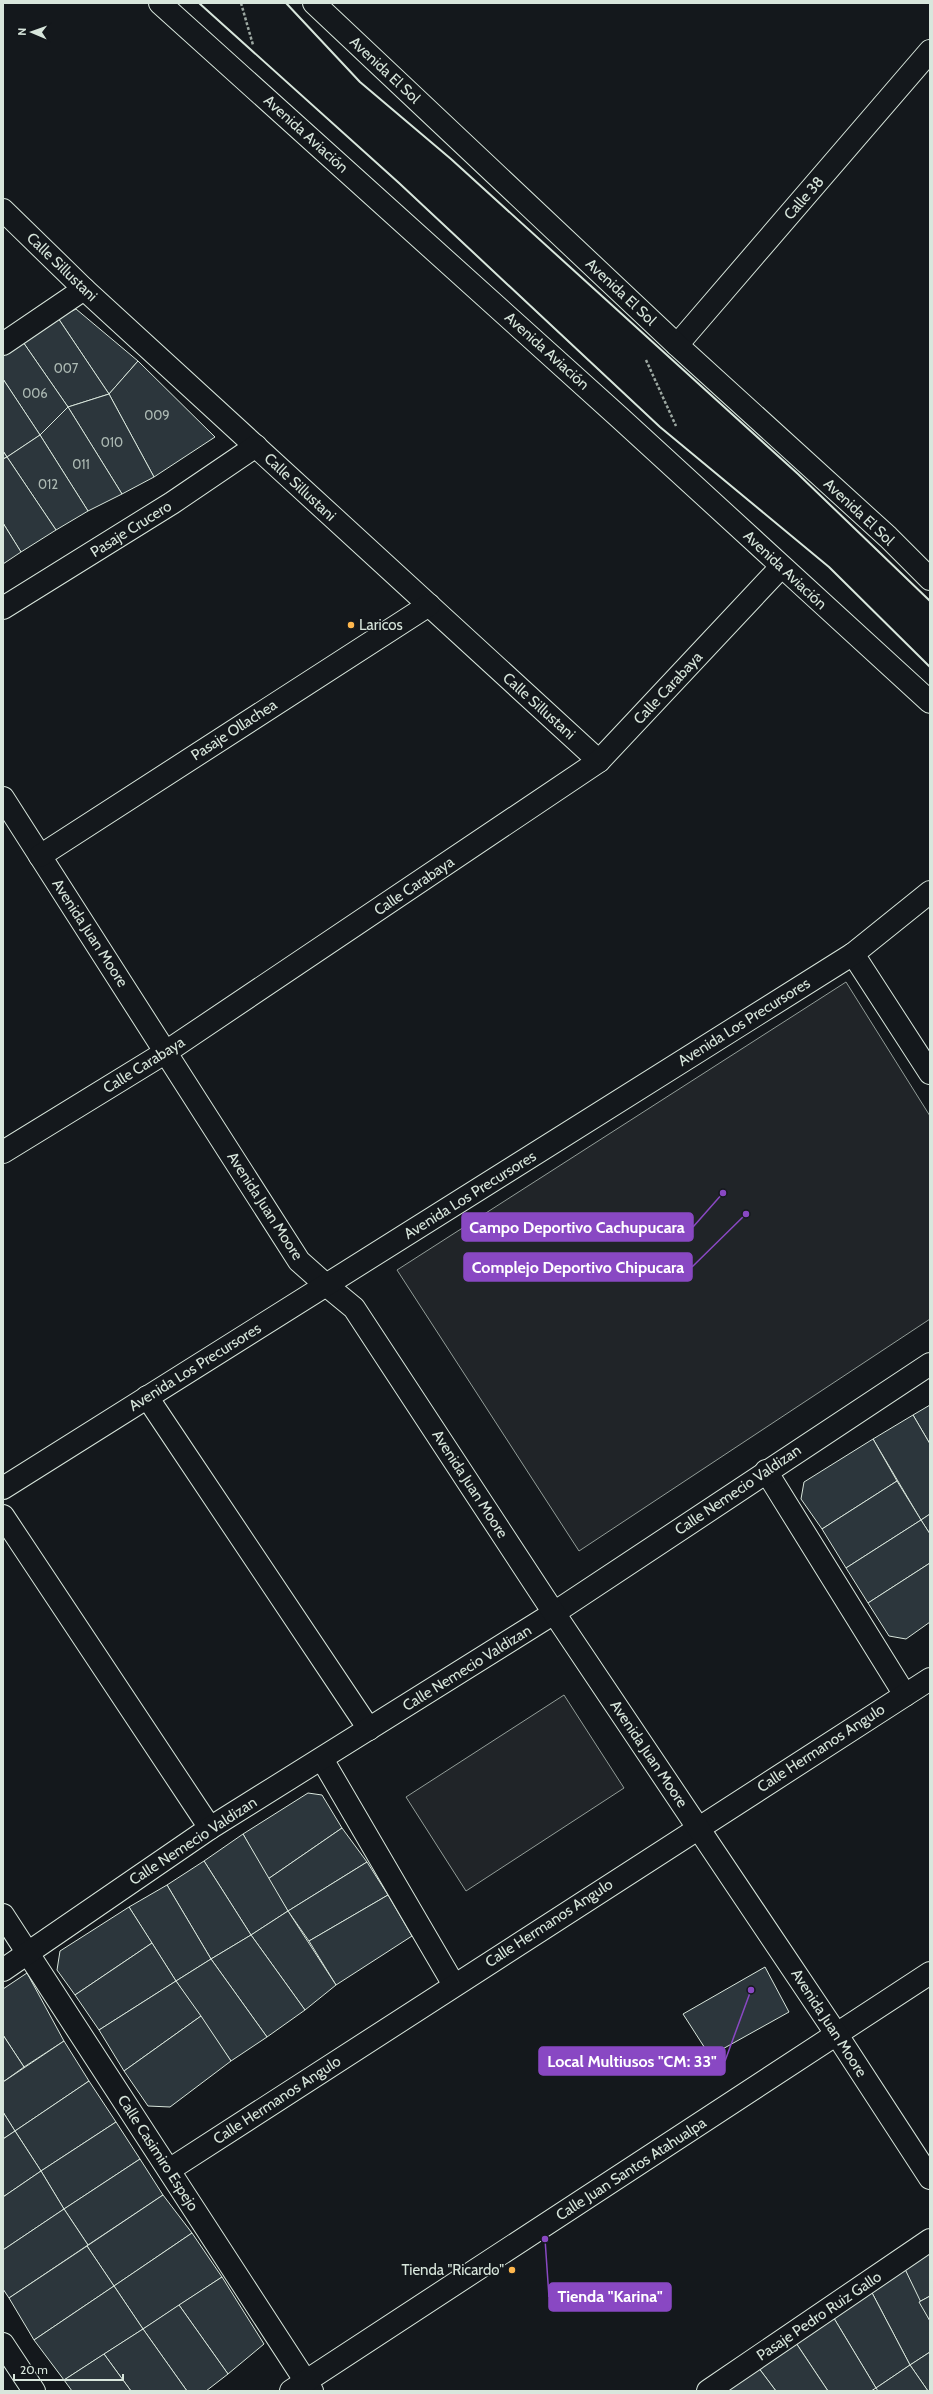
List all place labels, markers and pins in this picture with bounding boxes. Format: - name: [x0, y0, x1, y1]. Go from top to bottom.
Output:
- place label: Laricos: [359, 616, 403, 634]
- marker: Laricos: [346, 620, 356, 630]
- callout: Campo Deportivo Cachupucara: [462, 1213, 693, 1241]
- callout: Complejo Deportivo Chipucara: [464, 1253, 692, 1281]
- callout: Local Multiusos "CM: 33": [539, 2047, 725, 2075]
- place label: Tienda "Ricardo": [401, 2261, 504, 2279]
- marker: Tienda "Ricardo": [507, 2265, 517, 2275]
- callout: Tienda "Karina": [549, 2283, 671, 2311]

